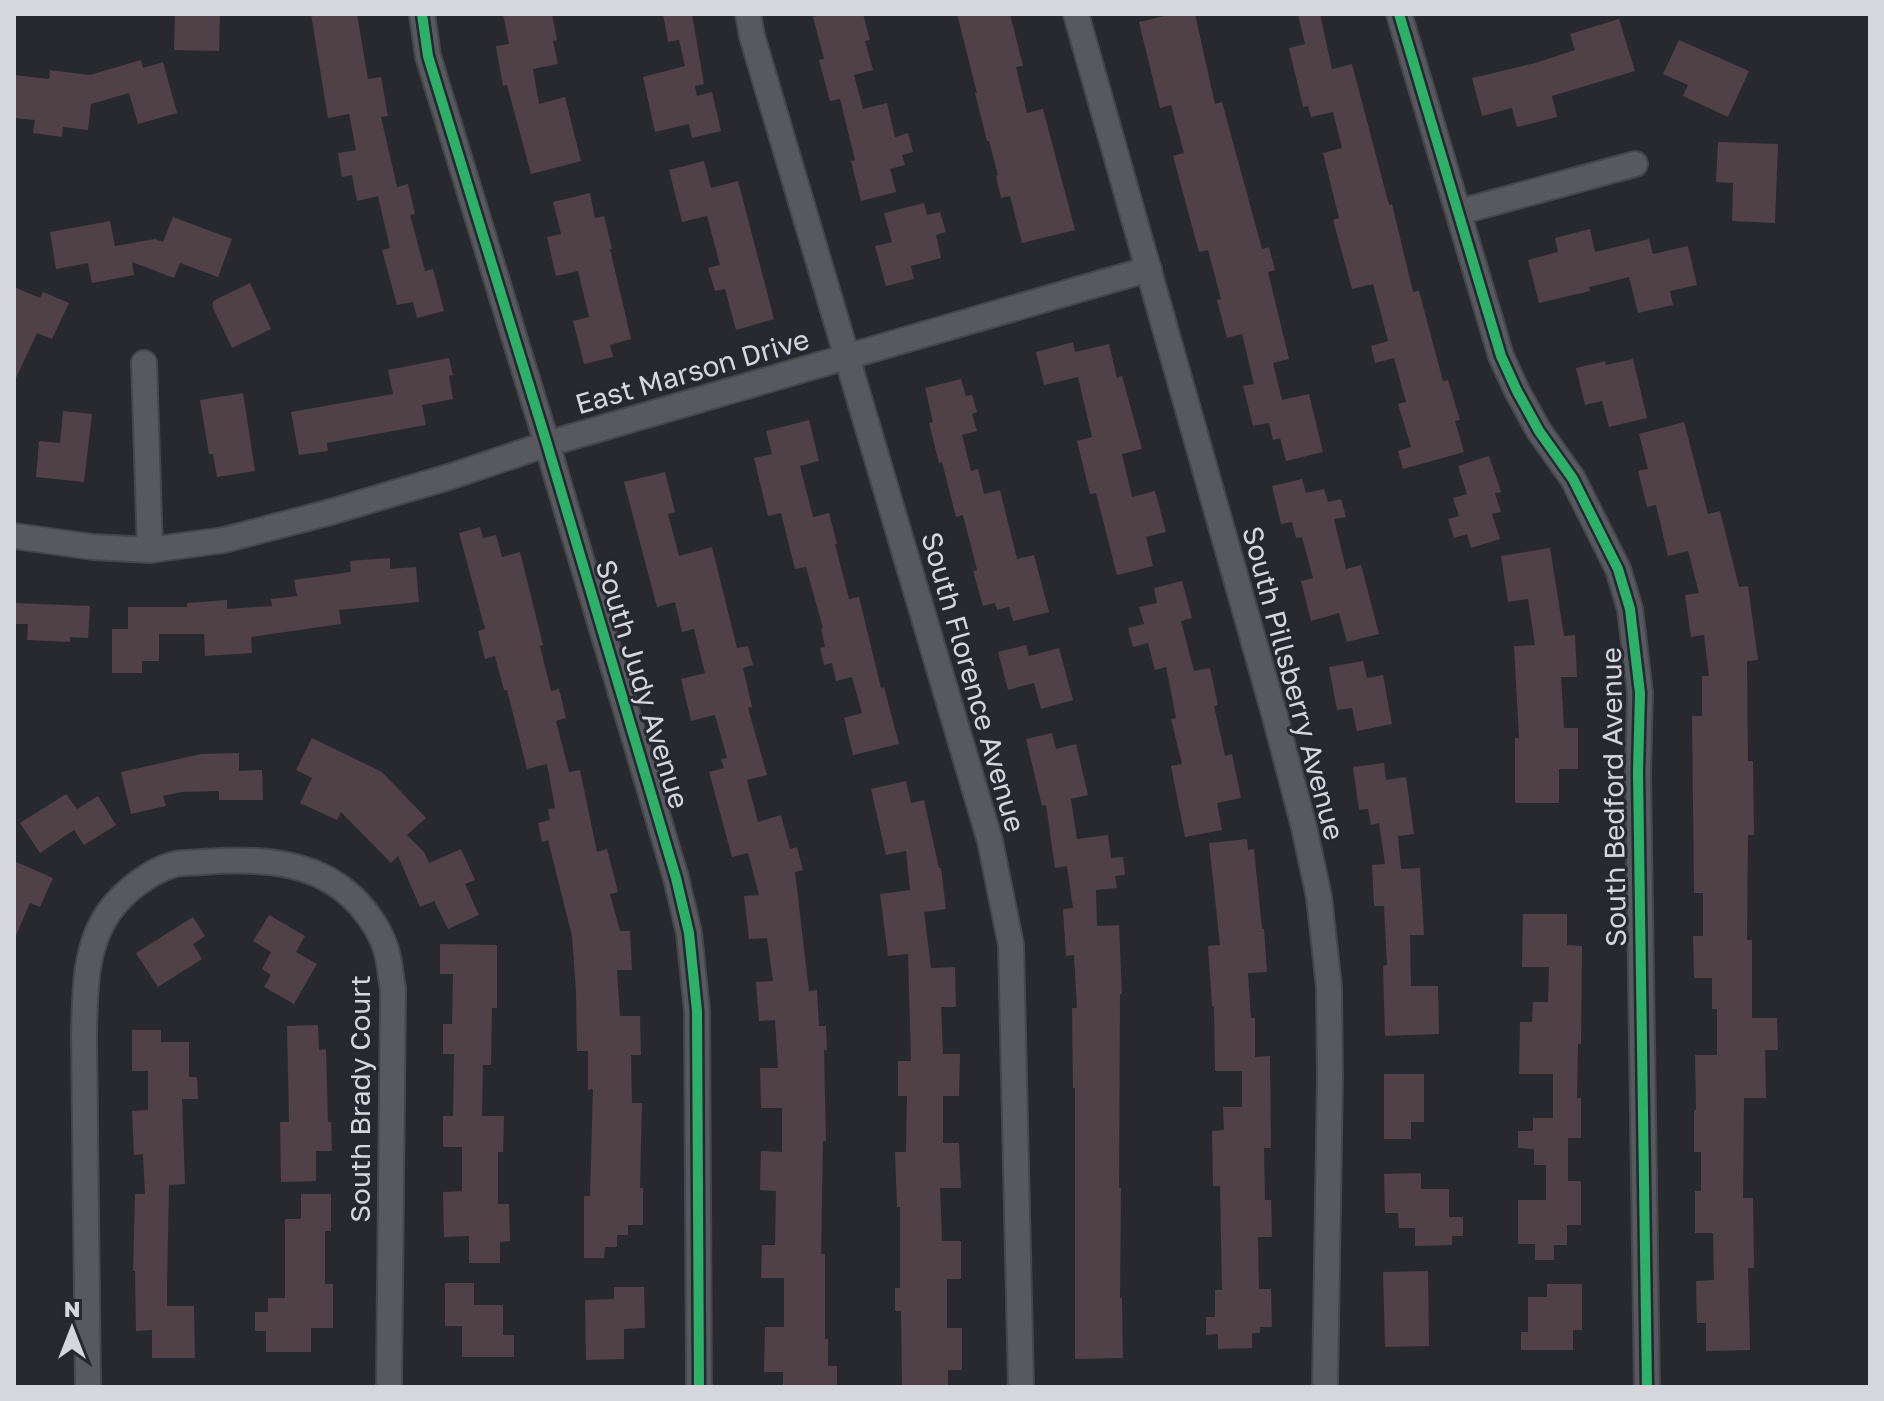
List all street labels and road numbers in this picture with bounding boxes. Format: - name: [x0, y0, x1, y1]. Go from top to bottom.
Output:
- street label: East Marson Drive: [571, 322, 813, 420]
- street label: South Pillsberry Avenue: [1236, 523, 1352, 843]
- street label: South Florence Avenue: [915, 528, 1033, 836]
- street label: South Judy Avenue: [589, 556, 697, 812]
- street label: South Bedford Avenue: [1594, 647, 1632, 947]
- street label: South Brady Court: [343, 975, 376, 1223]

